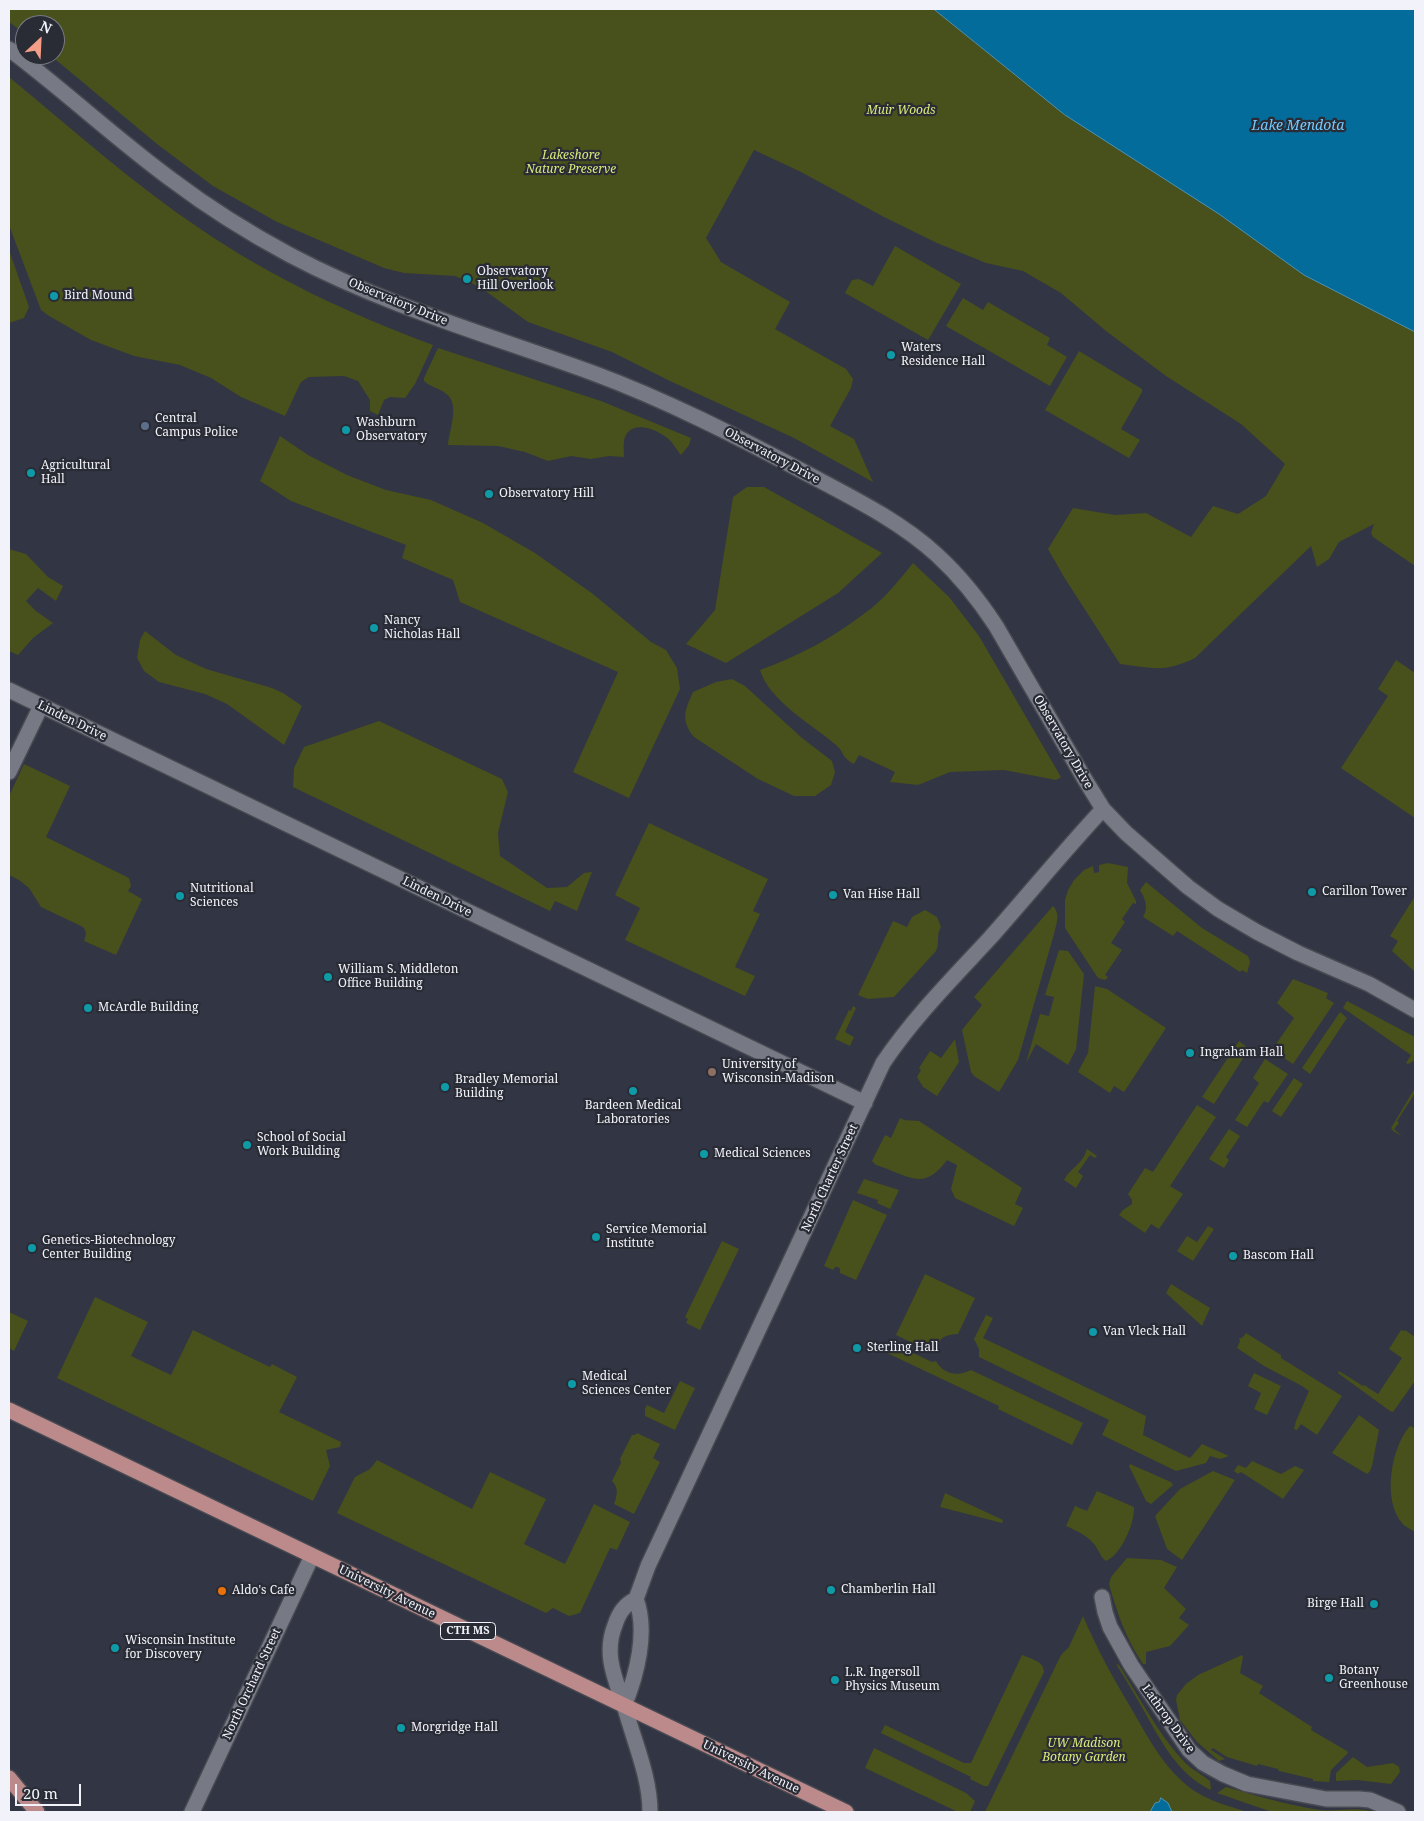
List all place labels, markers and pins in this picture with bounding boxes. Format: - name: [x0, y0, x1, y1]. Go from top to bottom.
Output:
- place label: Observatory Hill Overlook: [477, 265, 553, 293]
- marker: Observatory Hill Overlook: [461, 273, 473, 285]
- place label: Bird Mound: [64, 289, 133, 303]
- marker: Bird Mound: [48, 290, 60, 302]
- place label: Waters Residence Hall: [901, 341, 985, 369]
- marker: Waters Residence Hall: [885, 349, 897, 361]
- place label: Central Campus Police: [155, 412, 238, 440]
- place label: Washburn Observatory: [356, 416, 427, 444]
- marker: Central Campus Police: [139, 420, 151, 432]
- marker: Washburn Observatory: [340, 424, 352, 436]
- place label: Agricultural Hall: [41, 459, 110, 487]
- marker: Agricultural Hall: [25, 467, 37, 479]
- place label: Observatory Hill: [499, 487, 594, 501]
- marker: Observatory Hill: [483, 488, 495, 500]
- place label: Nancy Nicholas Hall: [384, 614, 460, 642]
- marker: Nancy Nicholas Hall: [368, 622, 380, 634]
- place label: Nutritional Sciences: [190, 882, 254, 910]
- place label: Carillon Tower: [1322, 885, 1407, 899]
- marker: Carillon Tower: [1306, 886, 1318, 898]
- place label: Van Hise Hall: [843, 888, 920, 902]
- marker: Van Hise Hall: [827, 889, 839, 901]
- marker: Nutritional Sciences: [174, 890, 186, 902]
- place label: William S. Middleton Office Building: [338, 963, 458, 991]
- marker: William S. Middleton Office Building: [322, 971, 334, 983]
- place label: McArdle Building: [98, 1001, 198, 1015]
- marker: McArdle Building: [82, 1002, 94, 1014]
- place label: Ingraham Hall: [1200, 1046, 1283, 1060]
- marker: Ingraham Hall: [1184, 1047, 1196, 1059]
- place label: University of Wisconsin-Madison: [722, 1058, 834, 1086]
- marker: University of Wisconsin-Madison: [706, 1066, 718, 1078]
- place label: Bradley Memorial Building: [455, 1073, 558, 1101]
- marker: Bradley Memorial Building: [439, 1081, 451, 1093]
- marker: Bardeen Medical Laboratories: [627, 1085, 639, 1097]
- place label: Bardeen Medical Laboratories: [585, 1099, 681, 1127]
- place label: School of Social Work Building: [257, 1131, 346, 1159]
- marker: School of Social Work Building: [241, 1139, 253, 1151]
- place label: Medical Sciences: [714, 1147, 811, 1161]
- marker: Medical Sciences: [698, 1148, 710, 1160]
- place label: Service Memorial Institute: [606, 1223, 707, 1251]
- marker: Service Memorial Institute: [590, 1231, 602, 1243]
- place label: Genetics-Biotechnology Center Building: [42, 1234, 176, 1262]
- marker: Genetics-Biotechnology Center Building: [26, 1242, 38, 1254]
- place label: Bascom Hall: [1243, 1249, 1314, 1263]
- marker: Bascom Hall: [1227, 1250, 1239, 1262]
- place label: Van Vleck Hall: [1103, 1325, 1186, 1339]
- marker: Van Vleck Hall: [1087, 1326, 1099, 1338]
- place label: Sterling Hall: [867, 1341, 938, 1355]
- marker: Sterling Hall: [851, 1342, 863, 1354]
- place label: Medical Sciences Center: [582, 1370, 671, 1398]
- marker: Medical Sciences Center: [566, 1378, 578, 1390]
- place label: Chamberlin Hall: [841, 1583, 936, 1597]
- place label: Aldo's Cafe: [232, 1584, 295, 1598]
- marker: Chamberlin Hall: [825, 1584, 837, 1596]
- marker: Aldo's Cafe: [216, 1585, 228, 1597]
- place label: Birge Hall: [1307, 1597, 1364, 1611]
- marker: Birge Hall: [1368, 1598, 1380, 1610]
- place label: Wisconsin Institute for Discovery: [125, 1634, 236, 1662]
- marker: Wisconsin Institute for Discovery: [109, 1642, 121, 1654]
- place label: Botany Greenhouse: [1339, 1664, 1408, 1692]
- place label: L.R. Ingersoll Physics Museum: [845, 1666, 940, 1694]
- marker: Botany Greenhouse: [1323, 1672, 1335, 1684]
- marker: L.R. Ingersoll Physics Museum: [829, 1674, 841, 1686]
- place label: Morgridge Hall: [411, 1721, 498, 1735]
- marker: Morgridge Hall: [395, 1722, 407, 1734]

